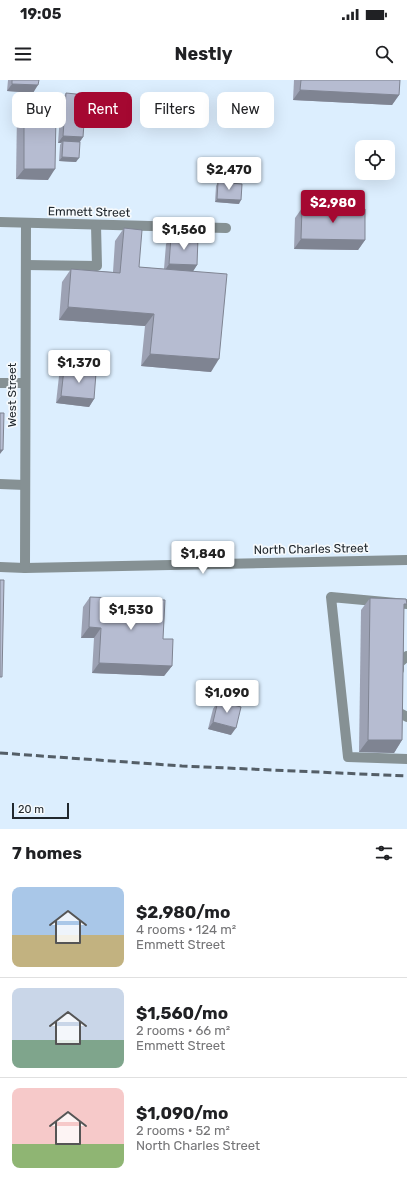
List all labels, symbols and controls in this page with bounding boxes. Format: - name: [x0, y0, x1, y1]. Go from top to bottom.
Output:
- text: 19:05: [20, 5, 61, 23]
- icon: menu: [12, 43, 34, 65]
- text: Nestly: [175, 43, 232, 65]
- icon: search: [373, 43, 395, 65]
- chip: Buy: [12, 92, 66, 128]
- chip: Rent: [74, 92, 132, 128]
- chip: Filters: [140, 92, 209, 128]
- chip: New: [217, 92, 274, 128]
- map controls: [355, 140, 395, 180]
- button: locate: [355, 140, 395, 180]
- pin: $2,470: [196, 157, 262, 191]
- text: $2,470: [206, 162, 252, 177]
- pin: $2,980: [300, 190, 366, 224]
- text: $2,980: [310, 195, 356, 210]
- street label: Emmett Street: [48, 204, 131, 220]
- pin: $1,560: [151, 217, 217, 251]
- text: $1,560: [162, 222, 206, 237]
- pin: $1,370: [46, 350, 112, 384]
- text: $1,370: [57, 355, 101, 370]
- street label: West Street: [5, 362, 19, 427]
- pin: $1,840: [170, 541, 236, 575]
- street label: North Charles Street: [254, 541, 369, 557]
- text: $1,840: [180, 546, 226, 561]
- pin: $1,530: [98, 597, 164, 631]
- text: $1,530: [109, 602, 153, 617]
- pin: $1,090: [194, 680, 260, 714]
- text: $1,090: [205, 685, 249, 700]
- scale bar: [12, 801, 69, 820]
- text: 20 m: [18, 803, 44, 816]
- icon: filters: [373, 842, 395, 864]
- text: 7 homes: [12, 843, 82, 863]
- text: $2,980/mo: [136, 902, 230, 922]
- icon: home: [44, 903, 92, 951]
- text: 4 rooms · 124 m²: [136, 922, 236, 937]
- text: Emmett Street: [136, 937, 225, 952]
- text: $1,560/mo: [136, 1003, 228, 1023]
- icon: home: [44, 1004, 92, 1052]
- text: 2 rooms · 66 m²: [136, 1023, 230, 1038]
- text: Emmett Street: [136, 1038, 225, 1053]
- text: $1,090/mo: [136, 1103, 228, 1123]
- icon: home: [44, 1104, 92, 1152]
- text: 2 rooms · 52 m²: [136, 1123, 230, 1138]
- text: North Charles Street: [136, 1138, 260, 1153]

